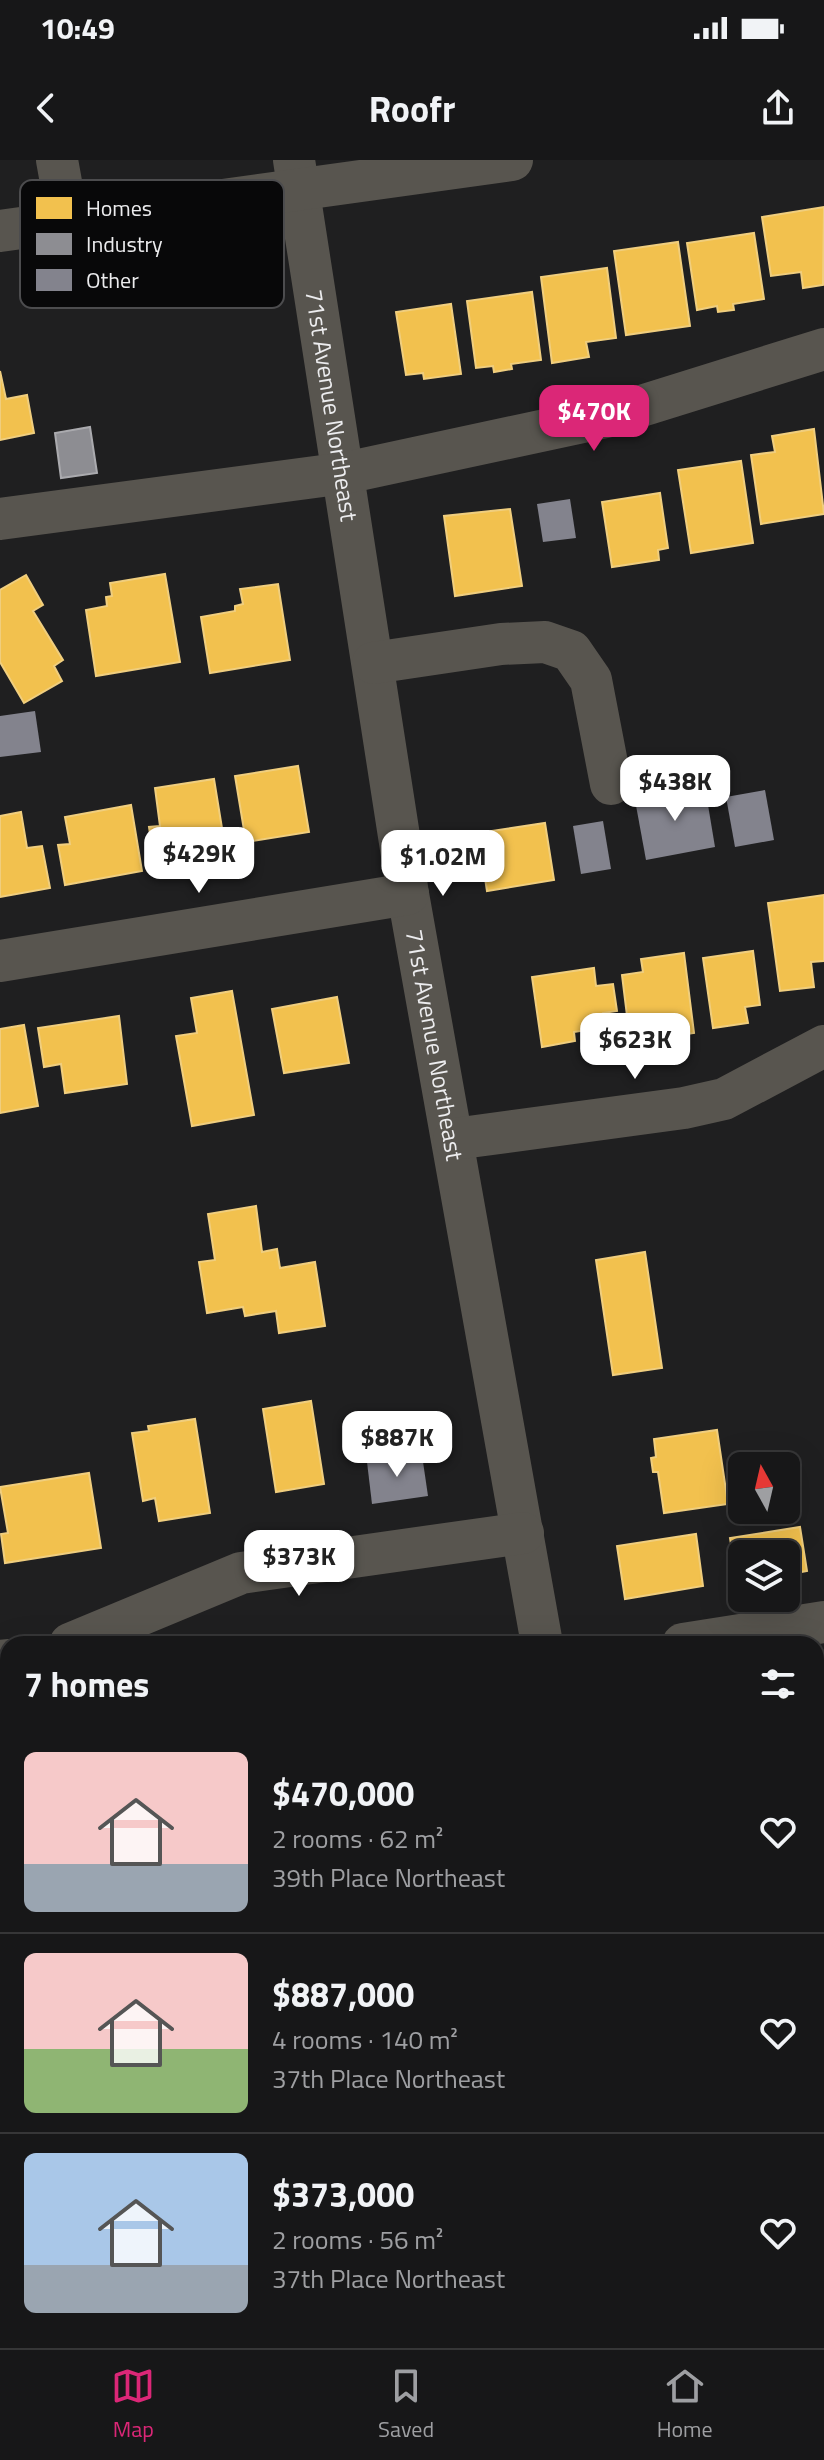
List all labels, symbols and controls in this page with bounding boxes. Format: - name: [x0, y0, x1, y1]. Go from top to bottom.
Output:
- text: 10:49: [40, 5, 115, 51]
- text: Roofr: [369, 81, 455, 136]
- icon: back: [24, 86, 68, 130]
- icon: share: [756, 86, 800, 130]
- legend: [20, 180, 284, 308]
- text: Homes: [86, 191, 152, 225]
- text: Industry: [86, 227, 163, 261]
- text: Other: [86, 263, 139, 297]
- street label: 71st Avenue Northeast: [296, 287, 368, 524]
- pin: $470K: [538, 385, 650, 453]
- text: $470K: [557, 391, 631, 430]
- pin: $438K: [619, 755, 731, 823]
- text: $438K: [638, 761, 712, 800]
- pin: $429K: [143, 827, 255, 895]
- pin: $1.02M: [378, 830, 508, 898]
- text: $429K: [162, 833, 236, 872]
- text: $1.02M: [399, 836, 487, 875]
- street label: 71st Avenue Northeast: [397, 926, 473, 1164]
- pin: $623K: [579, 1013, 691, 1081]
- text: $623K: [598, 1019, 672, 1058]
- pin: $887K: [341, 1411, 453, 1479]
- text: $887K: [360, 1417, 434, 1456]
- north arrow: [728, 1452, 800, 1524]
- map controls: [728, 1452, 800, 1612]
- pin: $373K: [243, 1530, 355, 1598]
- text: $373K: [262, 1536, 336, 1575]
- button: layers: [728, 1540, 800, 1612]
- text: 7 homes: [24, 1658, 149, 1710]
- icon: filters: [756, 1662, 800, 1706]
- text: $470,000: [272, 1767, 414, 1819]
- icon: home: [88, 1784, 184, 1880]
- icon: heart: [756, 1810, 800, 1854]
- text: 2 rooms · 62 m²: [272, 1819, 443, 1858]
- text: 39th Place Northeast: [272, 1858, 505, 1897]
- text: $887,000: [272, 1968, 414, 2020]
- icon: home: [88, 1985, 184, 2081]
- icon: heart: [756, 2011, 800, 2055]
- text: 4 rooms · 140 m²: [272, 2020, 458, 2059]
- text: 37th Place Northeast: [272, 2059, 505, 2098]
- text: $373,000: [272, 2168, 414, 2220]
- icon: home: [88, 2185, 184, 2281]
- icon: heart: [756, 2211, 800, 2255]
- text: 2 rooms · 56 m²: [272, 2220, 443, 2259]
- text: 37th Place Northeast: [272, 2259, 505, 2298]
- tab: Map: [111, 2364, 155, 2446]
- tab: Saved: [378, 2364, 434, 2446]
- tab: Home: [657, 2364, 713, 2446]

